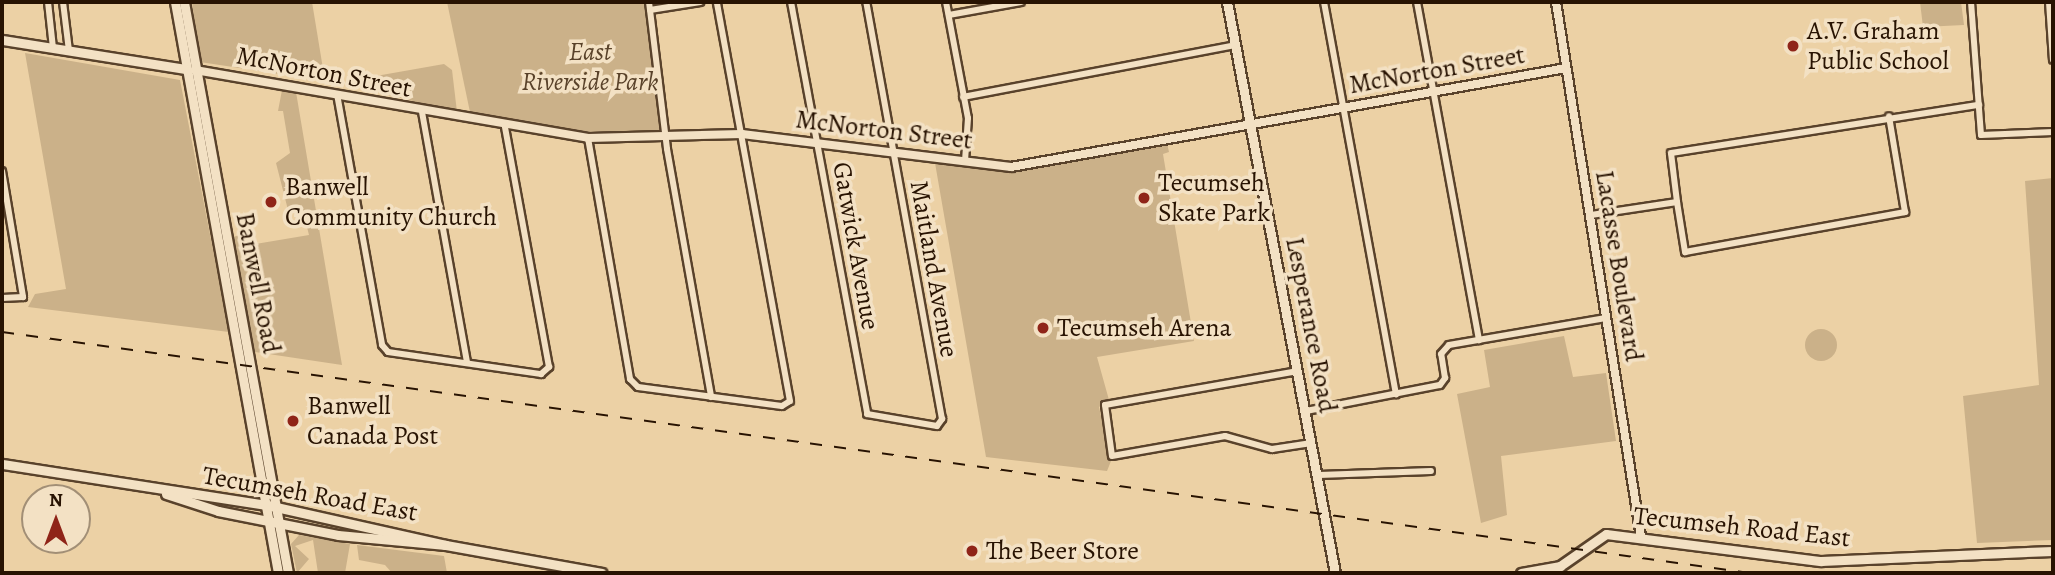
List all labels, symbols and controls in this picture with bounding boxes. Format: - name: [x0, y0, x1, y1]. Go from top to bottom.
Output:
- place label: A.V. Graham Public School: [1807, 15, 1949, 76]
- park label: East Riverside Park: [521, 36, 659, 98]
- marker: A.V. Graham Public School: [1785, 38, 1801, 54]
- street label: McNorton Street: [1347, 39, 1527, 101]
- street label: McNorton Street: [234, 40, 414, 104]
- street label: McNorton Street: [794, 104, 974, 156]
- street label: Gatwick Avenue: [826, 160, 886, 332]
- place label: Tecumseh Skate Park: [1158, 167, 1270, 228]
- street label: Lacasse Boulevard: [1588, 168, 1650, 364]
- place label: Banwell Community Church: [285, 171, 497, 232]
- street label: Maitland Avenue: [903, 178, 965, 360]
- marker: Tecumseh Skate Park: [1136, 190, 1152, 206]
- marker: Banwell Community Church: [263, 194, 279, 210]
- street label: Banwell Road: [229, 210, 287, 356]
- street label: Lesperance Road: [1279, 235, 1343, 415]
- place label: Tecumseh Arena: [1057, 312, 1232, 344]
- marker: Tecumseh Arena: [1035, 320, 1051, 336]
- place label: Banwell Canada Post: [307, 390, 438, 452]
- marker: Banwell Canada Post: [285, 413, 301, 429]
- street label: Tecumseh Road East: [200, 460, 420, 528]
- north arrow: [21, 484, 91, 554]
- text: N: [49, 487, 63, 513]
- street label: Tecumseh Road East: [1632, 500, 1852, 554]
- place label: The Beer Store: [986, 535, 1139, 567]
- marker: The Beer Store: [964, 543, 980, 559]

